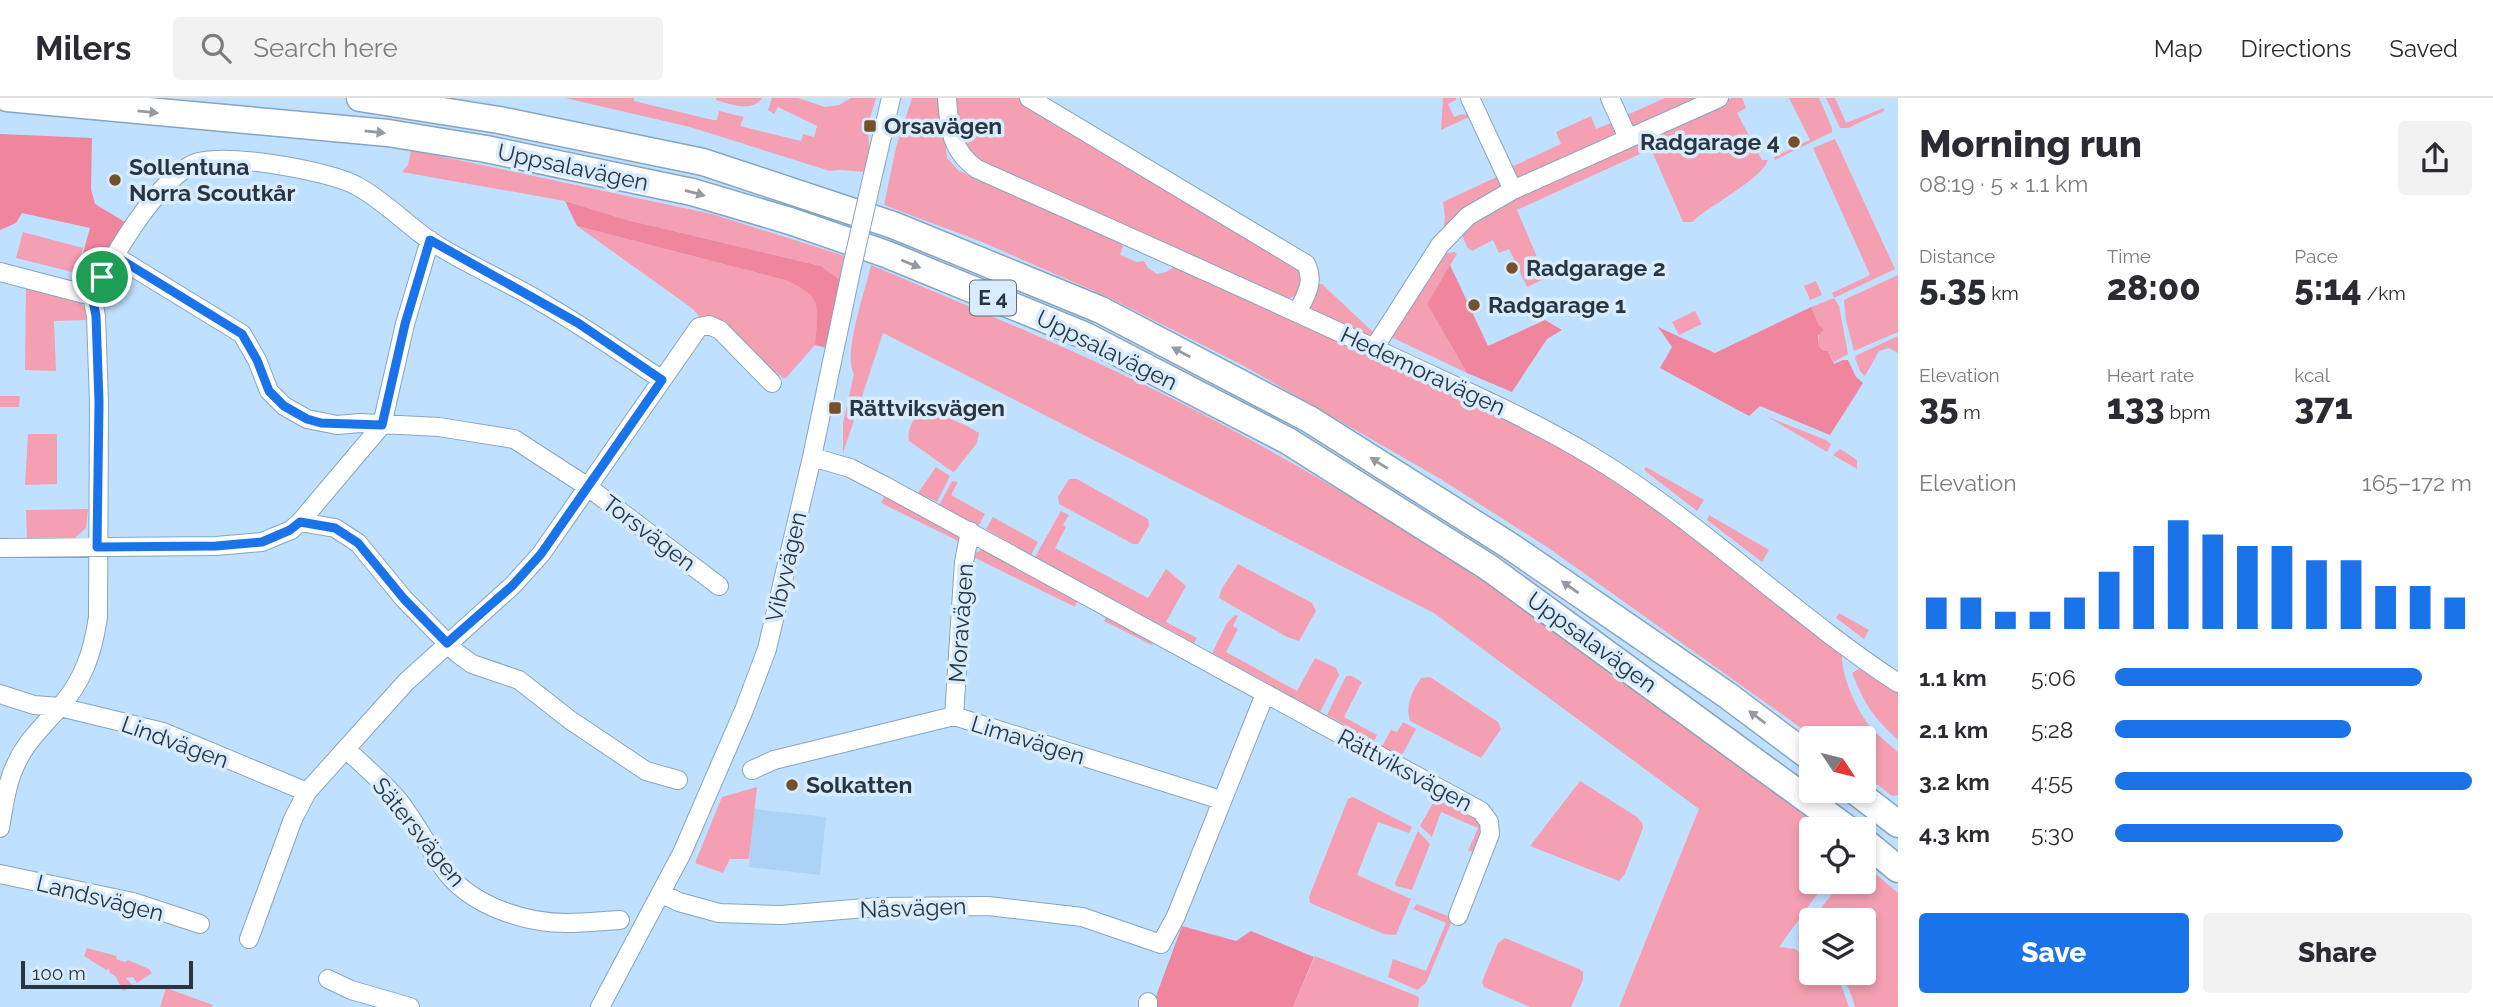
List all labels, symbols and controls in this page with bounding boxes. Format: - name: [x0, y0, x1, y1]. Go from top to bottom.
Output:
- search box: [173, 17, 663, 80]
- text: Milers: [35, 29, 131, 68]
- icon: search: [197, 29, 235, 67]
- text: Search here: [253, 33, 398, 63]
- text: Map: [2154, 34, 2203, 63]
- text: Directions: [2241, 34, 2351, 63]
- text: Saved: [2389, 34, 2458, 63]
- one-way arrow: [138, 107, 160, 118]
- place label: Orsavägen: [884, 112, 1002, 139]
- marker: Orsavägen: [862, 118, 878, 134]
- text: Morning run: [1919, 121, 2142, 166]
- button: share: [2398, 121, 2472, 195]
- one-way arrow: [364, 127, 386, 138]
- place label: Radgarage 4: [1640, 128, 1780, 155]
- marker: Radgarage 4: [1786, 134, 1802, 150]
- street label: Uppsalavägen: [495, 137, 651, 196]
- place label: Sollentuna Norra Scoutkår: [129, 153, 296, 206]
- text: 08:19 · 5 × 1.1 km: [1919, 170, 2088, 197]
- marker: Sollentuna Norra Scoutkår: [107, 172, 123, 188]
- one-way arrow: [684, 188, 706, 199]
- text: Distance: [1919, 245, 1995, 267]
- text: Time: [2107, 245, 2151, 267]
- text: Pace: [2294, 245, 2338, 267]
- pin: [72, 247, 132, 307]
- place label: Radgarage 2: [1526, 254, 1666, 281]
- icon: arrive: [83, 258, 121, 296]
- one-way arrow: [900, 259, 921, 270]
- marker: Radgarage 2: [1504, 260, 1520, 276]
- text: 5.35: [1919, 267, 1986, 308]
- text: 28:00: [2107, 267, 2201, 308]
- text: 5:14: [2294, 267, 2362, 308]
- road number: E 4: [970, 280, 1016, 316]
- text: km: [1986, 282, 2019, 304]
- text: /km: [2362, 282, 2406, 304]
- place label: Radgarage 1: [1488, 291, 1626, 318]
- marker: Radgarage 1: [1466, 297, 1482, 313]
- street label: Uppsalavägen: [1032, 304, 1182, 395]
- street label: Hedemoravägen: [1337, 321, 1510, 421]
- one-way arrow: [1171, 346, 1191, 358]
- text: Elevation: [1919, 364, 2000, 386]
- text: Heart rate: [2107, 364, 2194, 386]
- text: kcal: [2294, 364, 2330, 386]
- text: 35: [1919, 386, 1958, 427]
- text: 133: [2107, 386, 2165, 427]
- text: 371: [2294, 386, 2353, 427]
- place label: Rättviksvägen: [849, 394, 1005, 421]
- marker: Rättviksvägen: [827, 400, 843, 416]
- text: m: [1958, 401, 1981, 423]
- text: bpm: [2165, 401, 2210, 423]
- one-way arrow: [1370, 457, 1389, 470]
- text: Elevation: [1919, 469, 2017, 496]
- text: 165–172 m: [2362, 469, 2472, 496]
- street label: Torsvägen: [597, 489, 701, 576]
- street label: Vibyvägen: [760, 509, 811, 625]
- street label: Moravägen: [943, 562, 978, 684]
- one-way arrow: [1561, 580, 1579, 594]
- street label: Uppsalavägen: [1522, 586, 1662, 698]
- text: 1.1 km: [1919, 664, 1987, 691]
- text: 5:06: [2031, 664, 2076, 691]
- street label: Limavägen: [968, 709, 1088, 770]
- street label: Lindvägen: [118, 710, 232, 773]
- one-way arrow: [1748, 710, 1766, 725]
- text: 2.1 km: [1919, 716, 1988, 743]
- text: 5:28: [2031, 716, 2073, 743]
- street label: Rättviksvägen: [1333, 723, 1477, 816]
- north arrow: [1799, 726, 1876, 803]
- map controls: [1799, 726, 1876, 985]
- text: 3.2 km: [1919, 768, 1990, 795]
- text: 4:55: [2031, 768, 2073, 795]
- place label: Solkatten: [806, 771, 912, 798]
- street label: Sätersvägen: [367, 772, 471, 891]
- marker: Solkatten: [784, 777, 800, 793]
- button: locate: [1799, 817, 1876, 894]
- text: 4.3 km: [1919, 820, 1990, 847]
- text: 5:30: [2031, 820, 2074, 847]
- street label: Landsvägen: [34, 869, 167, 926]
- street label: Nåsvägen: [859, 892, 967, 923]
- button: layers: [1799, 908, 1876, 985]
- button: Save: [1919, 913, 2189, 993]
- button: Share: [2203, 913, 2472, 993]
- scale bar: [21, 958, 192, 990]
- text: 100 m: [32, 962, 86, 984]

